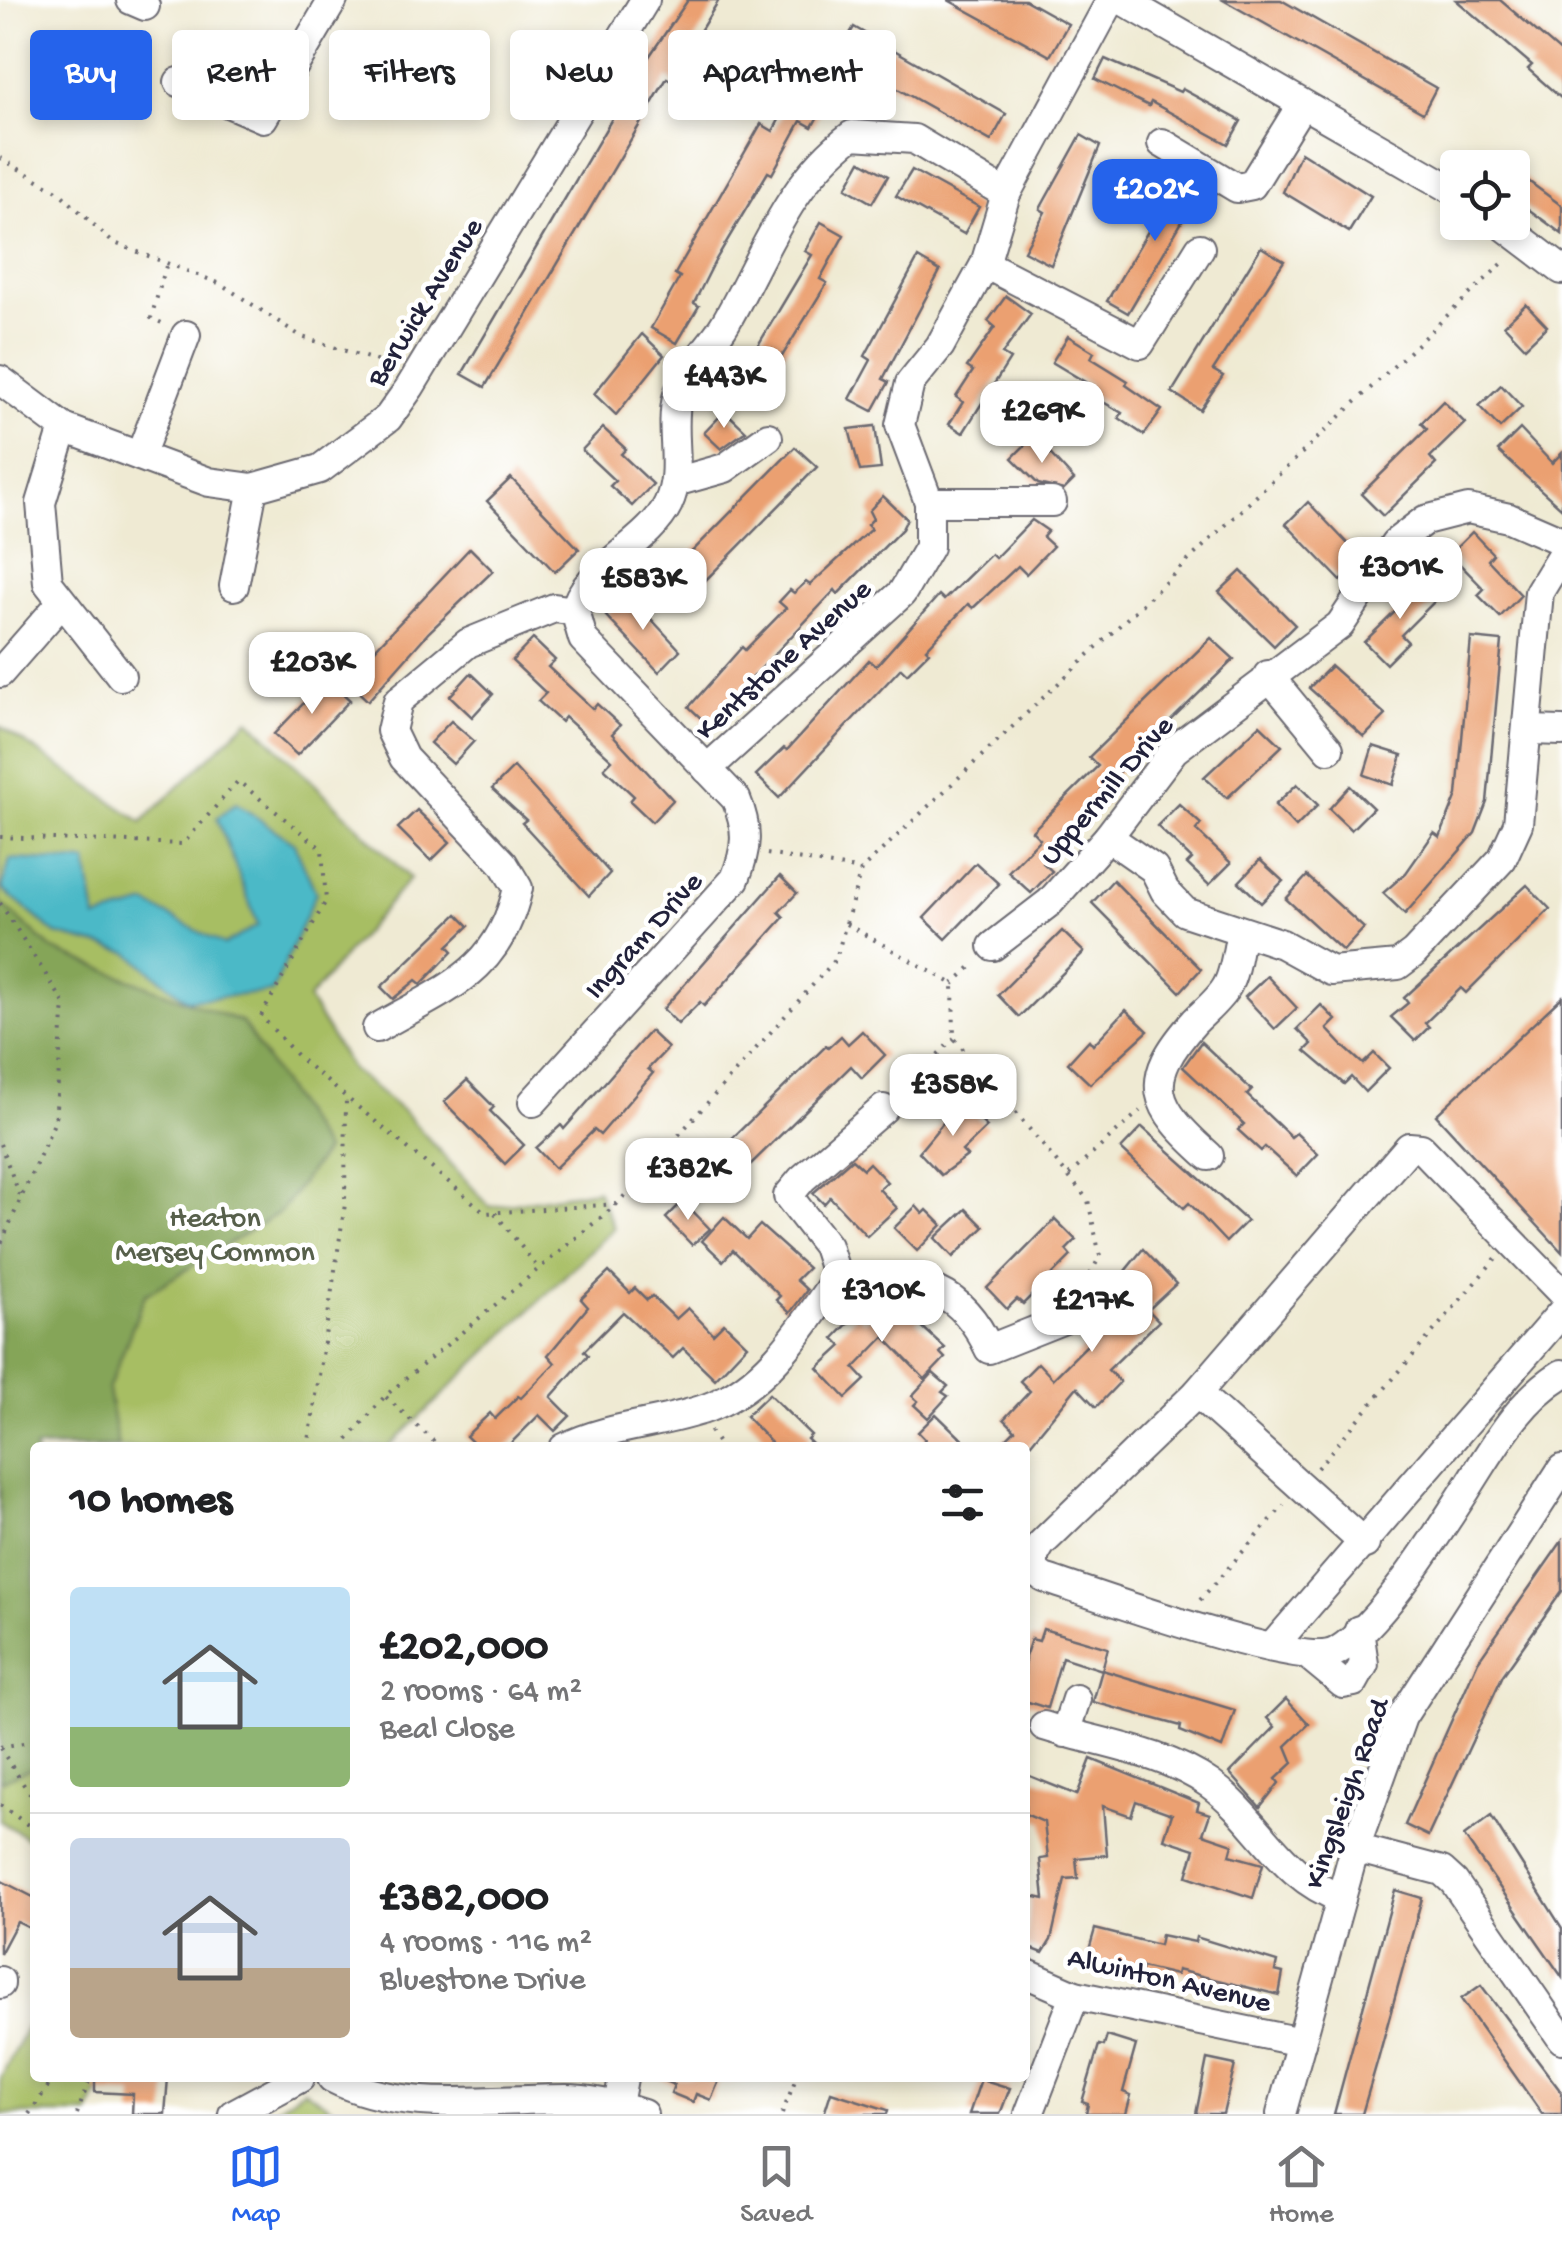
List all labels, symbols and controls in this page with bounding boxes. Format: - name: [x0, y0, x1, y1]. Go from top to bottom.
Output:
- chip: Buy: [30, 30, 152, 120]
- chip: Rent: [172, 30, 309, 120]
- chip: Filters: [329, 30, 490, 120]
- chip: New: [510, 30, 648, 120]
- chip: Apartment: [668, 30, 896, 120]
- map controls: [1440, 150, 1530, 240]
- button: locate: [1440, 150, 1530, 240]
- pin: £202K: [1085, 159, 1225, 244]
- text: £202K: [1114, 172, 1196, 210]
- street label: Berwick Avenue: [361, 212, 493, 395]
- pin: £443K: [654, 346, 794, 431]
- text: £443K: [685, 359, 763, 397]
- pin: £269K: [972, 381, 1112, 466]
- text: £269K: [1002, 394, 1082, 432]
- pin: £301K: [1330, 537, 1470, 622]
- pin: £583K: [573, 548, 713, 633]
- text: £301K: [1360, 550, 1440, 588]
- text: £583K: [602, 561, 684, 599]
- street label: Kentstone Avenue: [690, 573, 880, 749]
- pin: £203K: [242, 632, 382, 717]
- text: £203K: [271, 645, 353, 683]
- street label: Uppermill Drive: [1034, 710, 1183, 874]
- street label: Ingram Drive: [579, 866, 712, 1008]
- pin: £358K: [883, 1054, 1023, 1139]
- text: £358K: [912, 1067, 994, 1105]
- pin: £382K: [618, 1138, 758, 1223]
- text: £382K: [647, 1151, 729, 1189]
- park label: Heaton Mersey Common: [115, 1203, 315, 1272]
- pin: £310K: [812, 1260, 952, 1345]
- pin: £217K: [1022, 1270, 1162, 1355]
- text: £310K: [842, 1273, 922, 1311]
- text: £217K: [1053, 1283, 1131, 1321]
- icon: filters: [935, 1475, 990, 1530]
- text: 10 homes: [70, 1478, 232, 1527]
- text: £202,000: [380, 1625, 548, 1674]
- icon: home: [150, 1627, 270, 1747]
- text: 2 rooms · 64 m²: [380, 1674, 582, 1712]
- street label: Kingsleigh Road: [1299, 1692, 1401, 1894]
- text: Beal Close: [380, 1712, 515, 1750]
- text: £382,000: [380, 1876, 549, 1925]
- icon: home: [150, 1878, 270, 1998]
- text: 4 rooms · 116 m²: [380, 1925, 592, 1963]
- street label: Alwinton Avenue: [1064, 1942, 1275, 2023]
- text: Bluestone Drive: [380, 1963, 585, 2001]
- tab: Map: [228, 2139, 283, 2232]
- tab: Saved: [740, 2139, 812, 2232]
- tab: Home: [1269, 2139, 1334, 2232]

